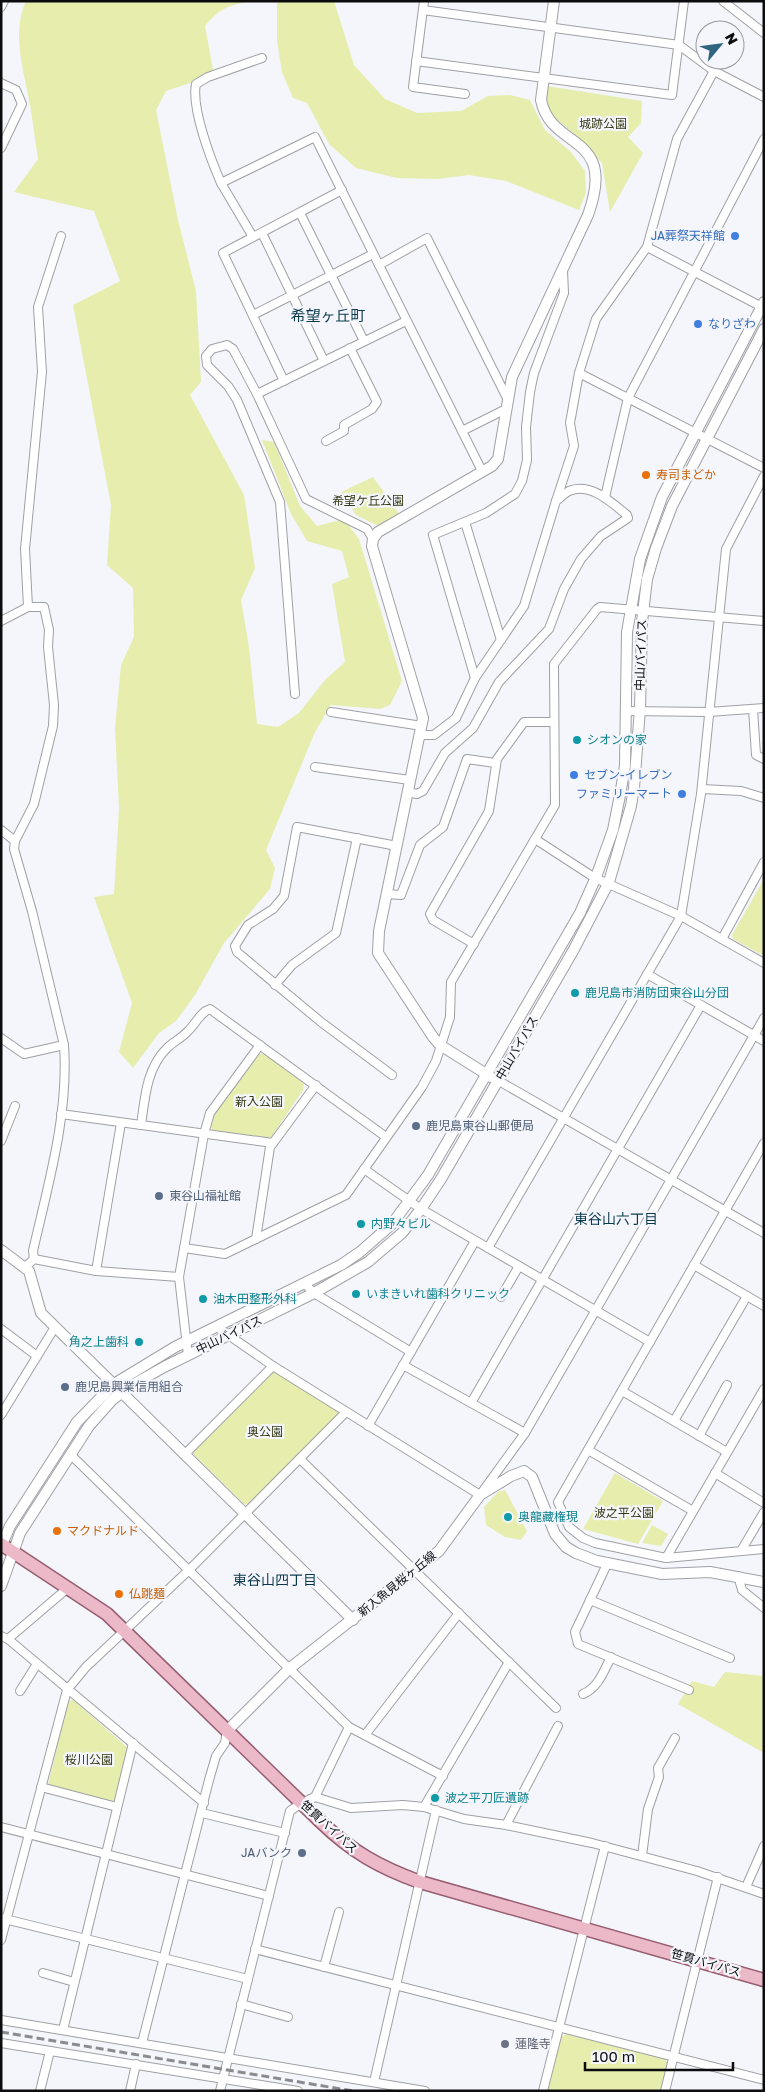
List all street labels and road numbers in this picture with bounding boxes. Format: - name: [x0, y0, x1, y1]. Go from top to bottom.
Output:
- street label: 中山バイパス: [632, 619, 649, 691]
- street label: 中山バイパス: [492, 1013, 541, 1083]
- street label: 中山バイパス: [193, 1312, 264, 1357]
- street label: 新入魚見桜ヶ丘線: [355, 1548, 439, 1620]
- street label: 笹貫バイパス: [298, 1797, 361, 1856]
- street label: 笹貫バイパス: [670, 1945, 743, 1980]

